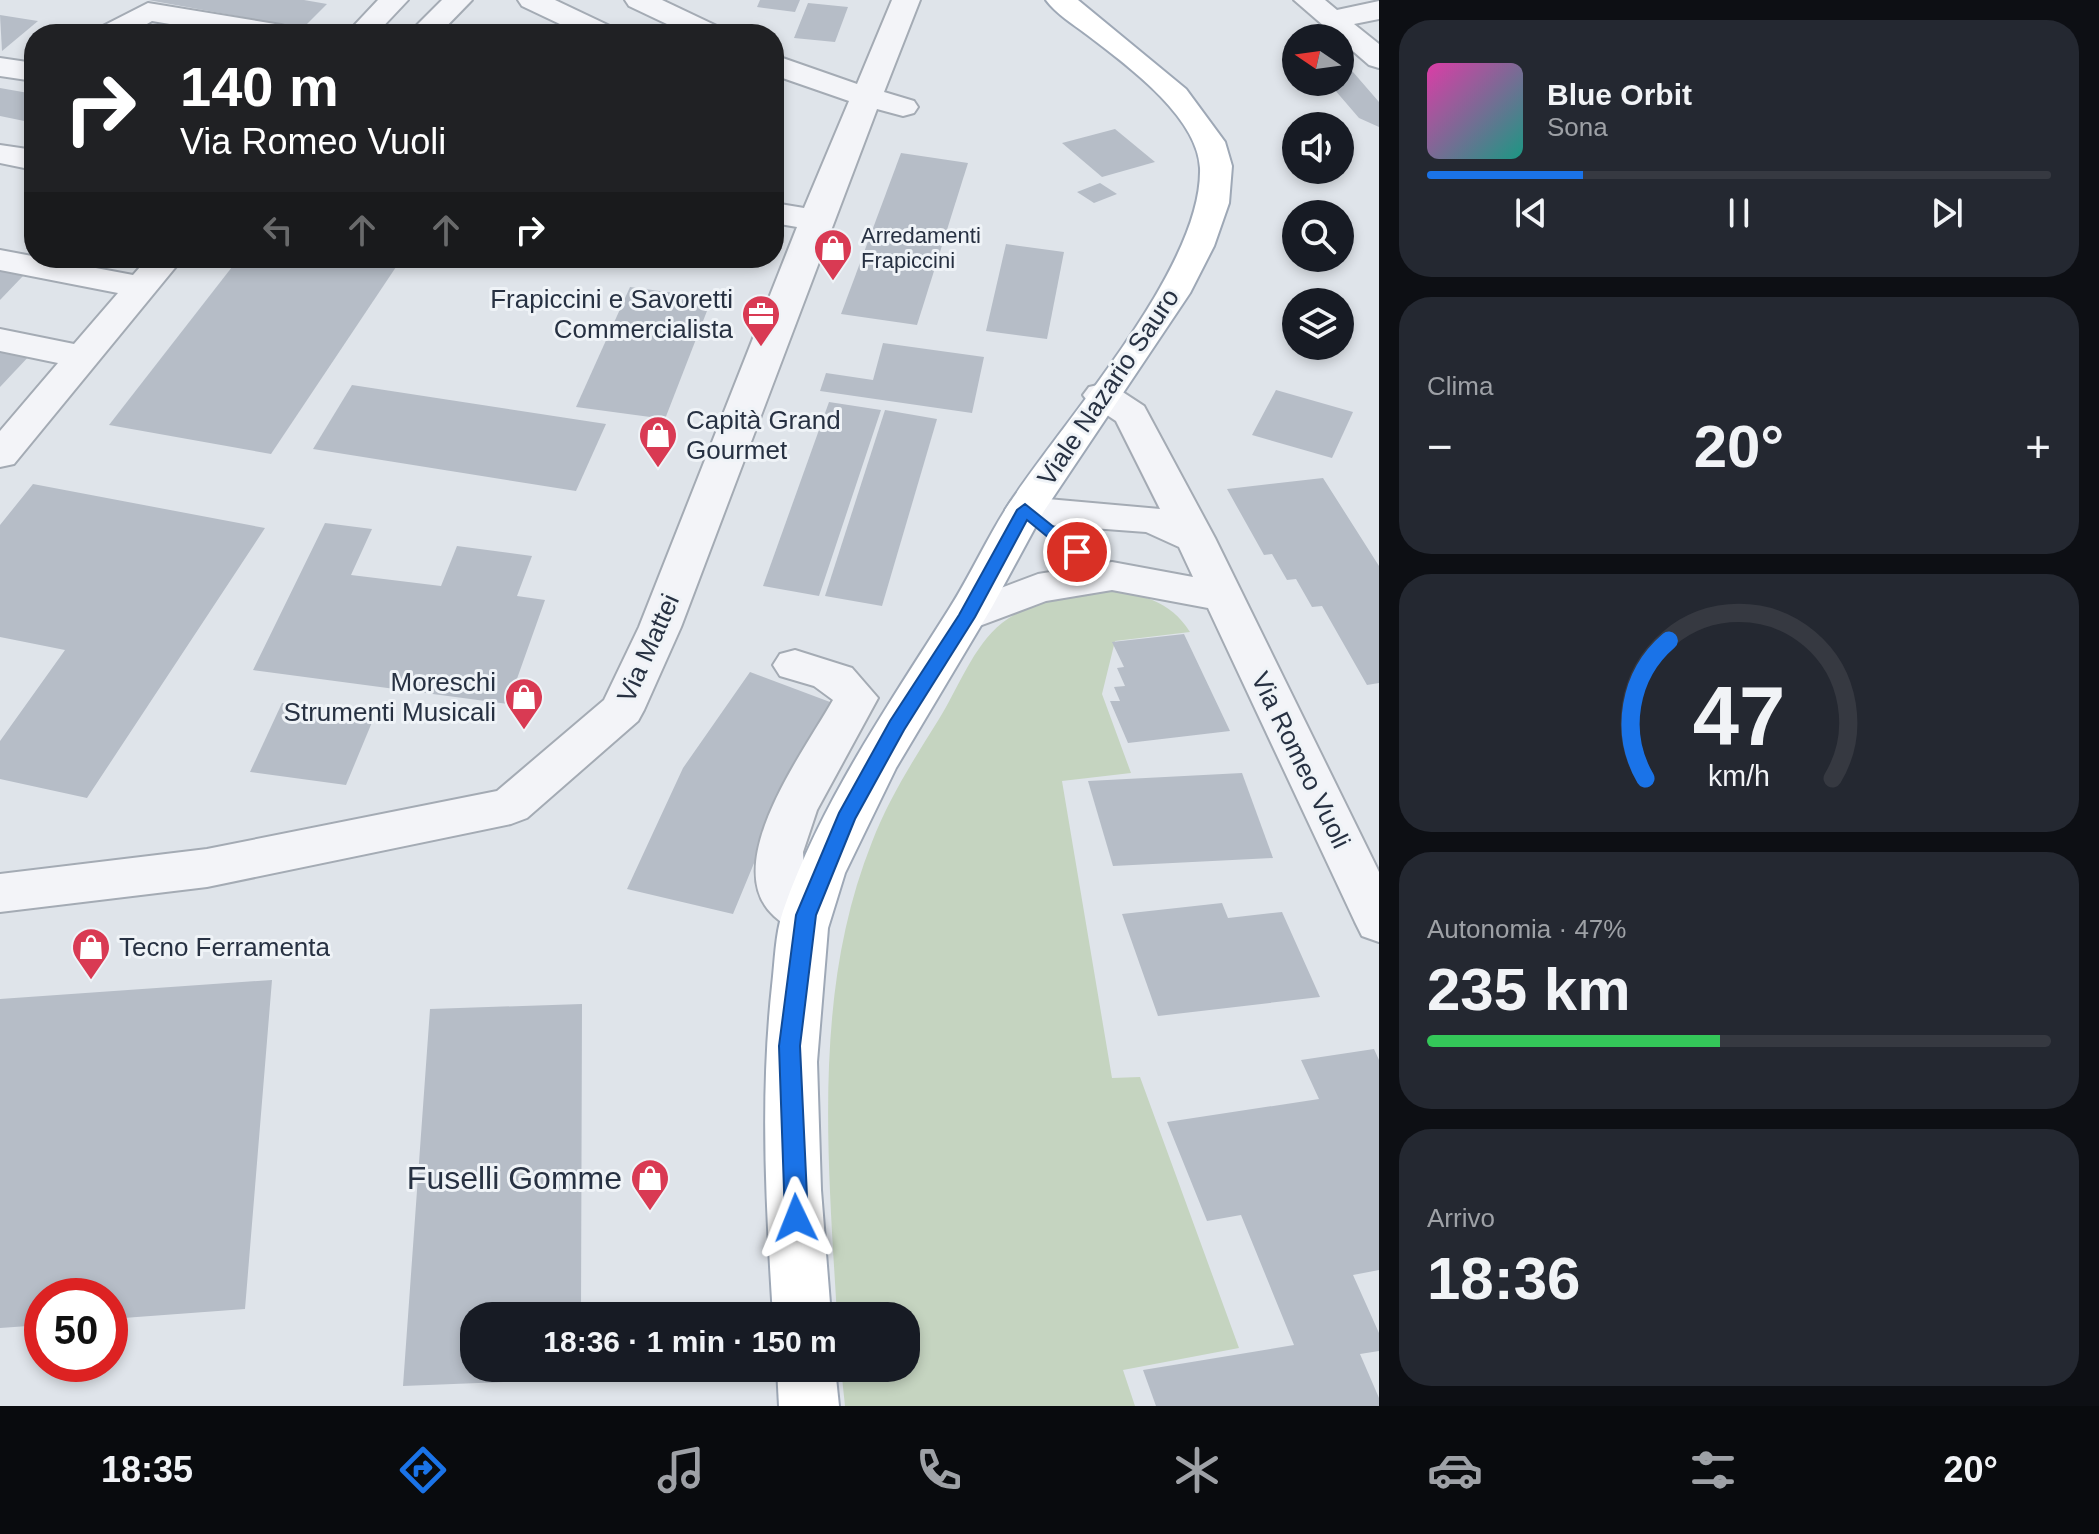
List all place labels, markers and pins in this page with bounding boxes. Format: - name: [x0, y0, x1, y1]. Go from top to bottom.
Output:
- place label: Arredamenti Frapiccini: [861, 223, 981, 273]
- shop icon: Arredamenti Frapiccini: [812, 227, 854, 282]
- place label: Frapiccini e Savoretti Commercialista: [490, 284, 734, 344]
- office icon: Frapiccini e Savoretti Commercialista: [740, 293, 782, 348]
- place label: Capità Grand Gourmet: [686, 405, 841, 465]
- shop icon: Capità Grand Gourmet: [637, 414, 679, 469]
- pin: [1043, 518, 1111, 586]
- place label: Moreschi Strumenti Musicali: [284, 667, 496, 727]
- shop icon: Moreschi Strumenti Musicali: [503, 676, 545, 731]
- shop icon: Tecno Ferramenta: [70, 926, 112, 981]
- place label: Tecno Ferramenta: [119, 932, 331, 962]
- shop icon: Fuselli Gomme: [629, 1157, 671, 1212]
- place label: Fuselli Gomme: [407, 1160, 622, 1196]

